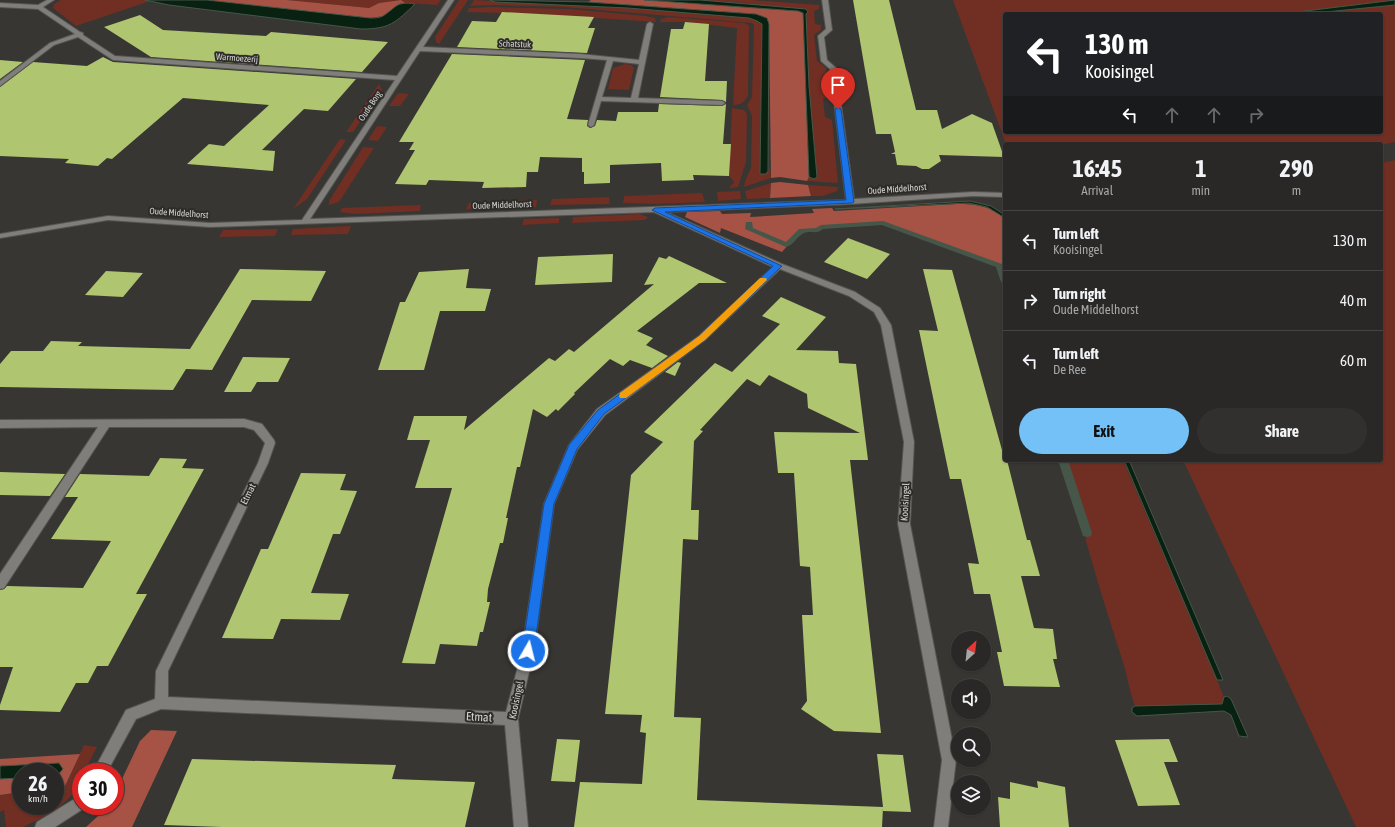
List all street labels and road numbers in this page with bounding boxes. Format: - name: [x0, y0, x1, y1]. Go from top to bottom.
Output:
- street label: Schatstuk: [499, 38, 531, 50]
- street label: Warmoezerij: [216, 52, 258, 64]
- street label: Oude Borg: [356, 89, 384, 123]
- street label: Oude Middelhorst: [867, 182, 927, 196]
- street label: Oude Middelhorst: [472, 199, 532, 211]
- street label: Oude Middelhorst: [149, 206, 209, 220]
- street label: Etmat: [238, 482, 258, 506]
- street label: Kooisingel: [899, 482, 912, 521]
- street label: Kooisingel: [507, 680, 525, 720]
- street label: Etmat: [466, 709, 493, 725]

